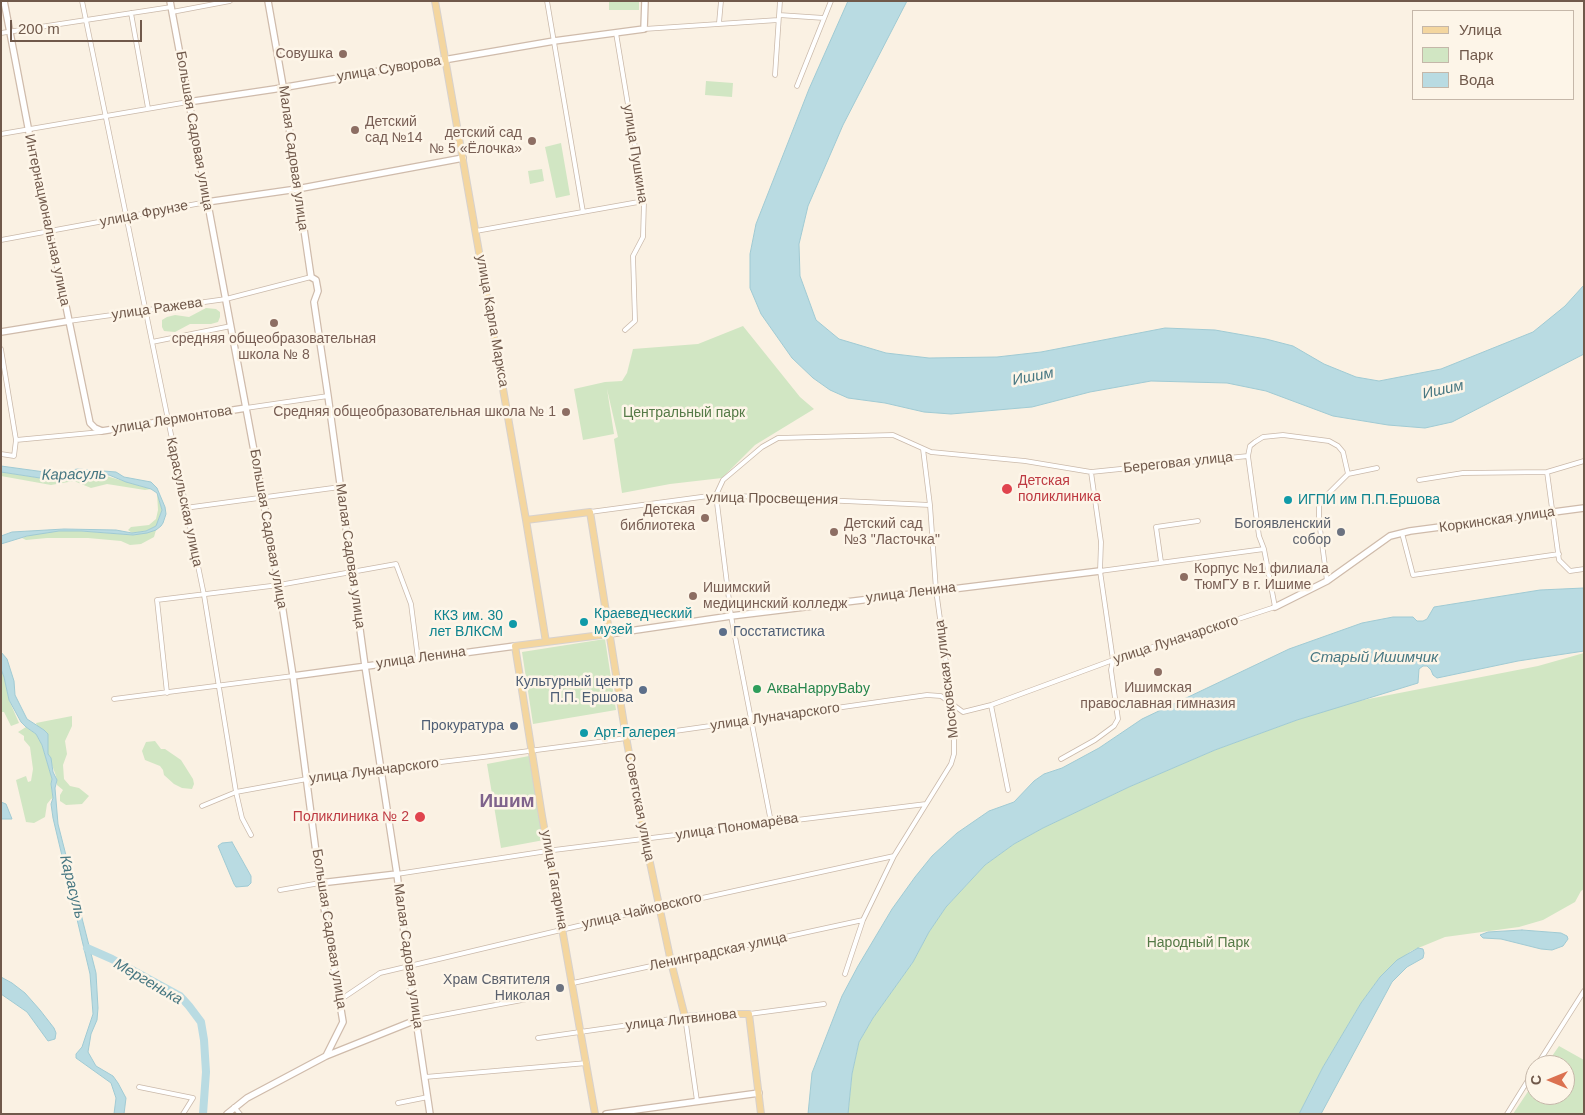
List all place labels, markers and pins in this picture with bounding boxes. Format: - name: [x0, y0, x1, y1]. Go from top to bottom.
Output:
- place label: Совушка: [276, 46, 333, 62]
- marker: Совушка: [337, 48, 349, 60]
- place label: Детский сад №14: [365, 114, 422, 146]
- marker: Детский сад №14: [349, 124, 361, 136]
- place label: детский сад № 5 «Ёлочка»: [429, 125, 522, 158]
- marker: детский сад № 5 «Ёлочка»: [526, 135, 538, 147]
- marker: средняя общеобразовательная школа № 8: [268, 317, 280, 329]
- place label: средняя общеобразовательная школа № 8: [172, 331, 376, 364]
- place label: Средняя общеобразовательная школа № 1: [273, 404, 556, 420]
- marker: Средняя общеобразовательная школа № 1: [560, 406, 572, 418]
- place label: Детская поликлиника: [1018, 473, 1101, 506]
- marker: Детская поликлиника: [1000, 482, 1014, 496]
- place label: ИГПИ им П.П.Ершова: [1298, 492, 1440, 508]
- marker: ИГПИ им П.П.Ершова: [1282, 494, 1294, 506]
- place label: Детская библиотека: [620, 502, 695, 534]
- marker: Детская библиотека: [699, 512, 711, 524]
- place label: Детский сад №3 "Ласточка": [844, 516, 940, 548]
- place label: Богоявленский собор: [1234, 516, 1331, 548]
- marker: Детский сад №3 "Ласточка": [828, 526, 840, 538]
- marker: Богоявленский собор: [1335, 526, 1347, 538]
- place label: Корпус №1 филиала ТюмГУ в г. Ишиме: [1194, 561, 1329, 594]
- marker: Корпус №1 филиала ТюмГУ в г. Ишиме: [1178, 571, 1190, 583]
- place label: Ишимский медицинский колледж: [703, 580, 847, 612]
- marker: Ишимский медицинский колледж: [687, 590, 699, 602]
- place label: Краеведческий музей: [594, 606, 692, 638]
- place label: ККЗ им. 30 лет ВЛКСМ: [429, 608, 503, 640]
- marker: Краеведческий музей: [578, 616, 590, 628]
- marker: ККЗ им. 30 лет ВЛКСМ: [507, 618, 519, 630]
- place label: Госстатистика: [733, 624, 825, 640]
- marker: Госстатистика: [717, 626, 729, 638]
- marker: Ишимская православная гимназия: [1152, 666, 1164, 678]
- place label: Культурный центр П.П. Ершова: [516, 674, 633, 706]
- place label: Ишимская православная гимназия: [1080, 680, 1236, 712]
- place label: АкваHappyBaby: [767, 681, 870, 697]
- marker: АкваHappyBaby: [751, 683, 763, 695]
- marker: Культурный центр П.П. Ершова: [637, 684, 649, 696]
- place label: Прокуратура: [421, 718, 504, 734]
- marker: Прокуратура: [508, 720, 520, 732]
- place label: Арт-Галерея: [594, 725, 676, 741]
- marker: Арт-Галерея: [578, 727, 590, 739]
- place label: Поликлиника № 2: [293, 809, 409, 825]
- marker: Поликлиника № 2: [413, 810, 427, 824]
- place label: Храм Святителя Николая: [443, 972, 550, 1004]
- marker: Храм Святителя Николая: [554, 982, 566, 994]

